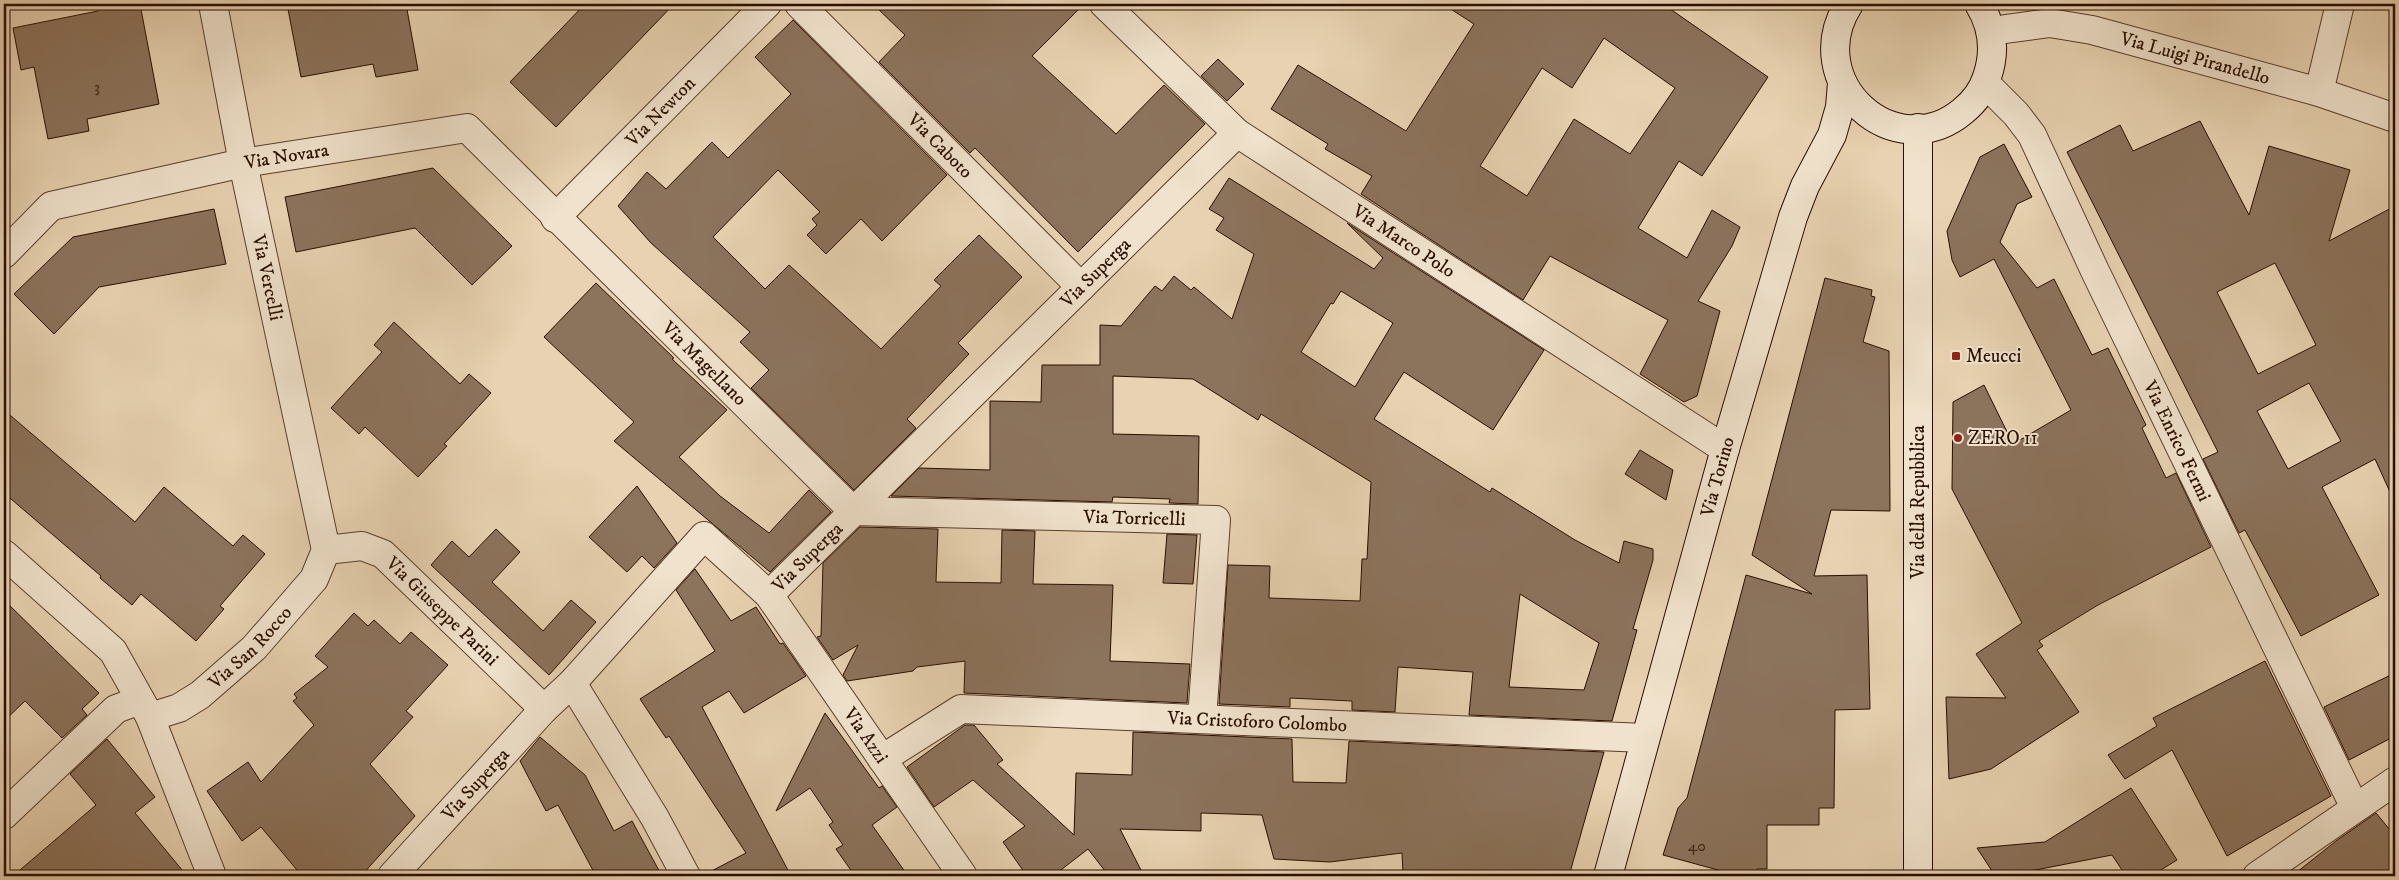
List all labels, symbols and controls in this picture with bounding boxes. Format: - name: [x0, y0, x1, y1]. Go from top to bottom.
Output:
- street label: Via Luigi Pirandello: [2117, 27, 2272, 90]
- street label: Via Newton: [620, 72, 700, 152]
- house number: 3: [94, 77, 100, 97]
- street label: Via Caboto: [902, 107, 978, 183]
- street label: Via Novara: [242, 138, 330, 174]
- street label: Via Marco Polo: [1347, 199, 1459, 283]
- street label: Via Vercelli: [247, 232, 288, 323]
- street label: Via Superga: [1055, 233, 1136, 313]
- street label: Via Magellano: [656, 316, 752, 410]
- place label: Meucci: [1966, 345, 2022, 368]
- marker: Meucci: [1950, 350, 1962, 362]
- street label: Via Enrico Fermi: [2138, 376, 2216, 505]
- street label: Via della Repubblica: [1907, 425, 1930, 580]
- place label: ZERO 11: [1968, 427, 2038, 450]
- marker: ZERO 11: [1952, 432, 1964, 444]
- street label: Via Torino: [1695, 434, 1739, 520]
- street label: Via Torricelli: [1082, 505, 1186, 531]
- street label: Via Superga: [767, 517, 848, 598]
- street label: Via Giuseppe Parini: [380, 551, 503, 671]
- street label: Via San Rocco: [203, 601, 297, 694]
- street label: Via Azzi: [838, 702, 893, 768]
- street label: Via Cristoforo Colombo: [1166, 706, 1348, 737]
- street label: Via Superga: [436, 743, 514, 826]
- house number: 40: [1688, 836, 1706, 856]

